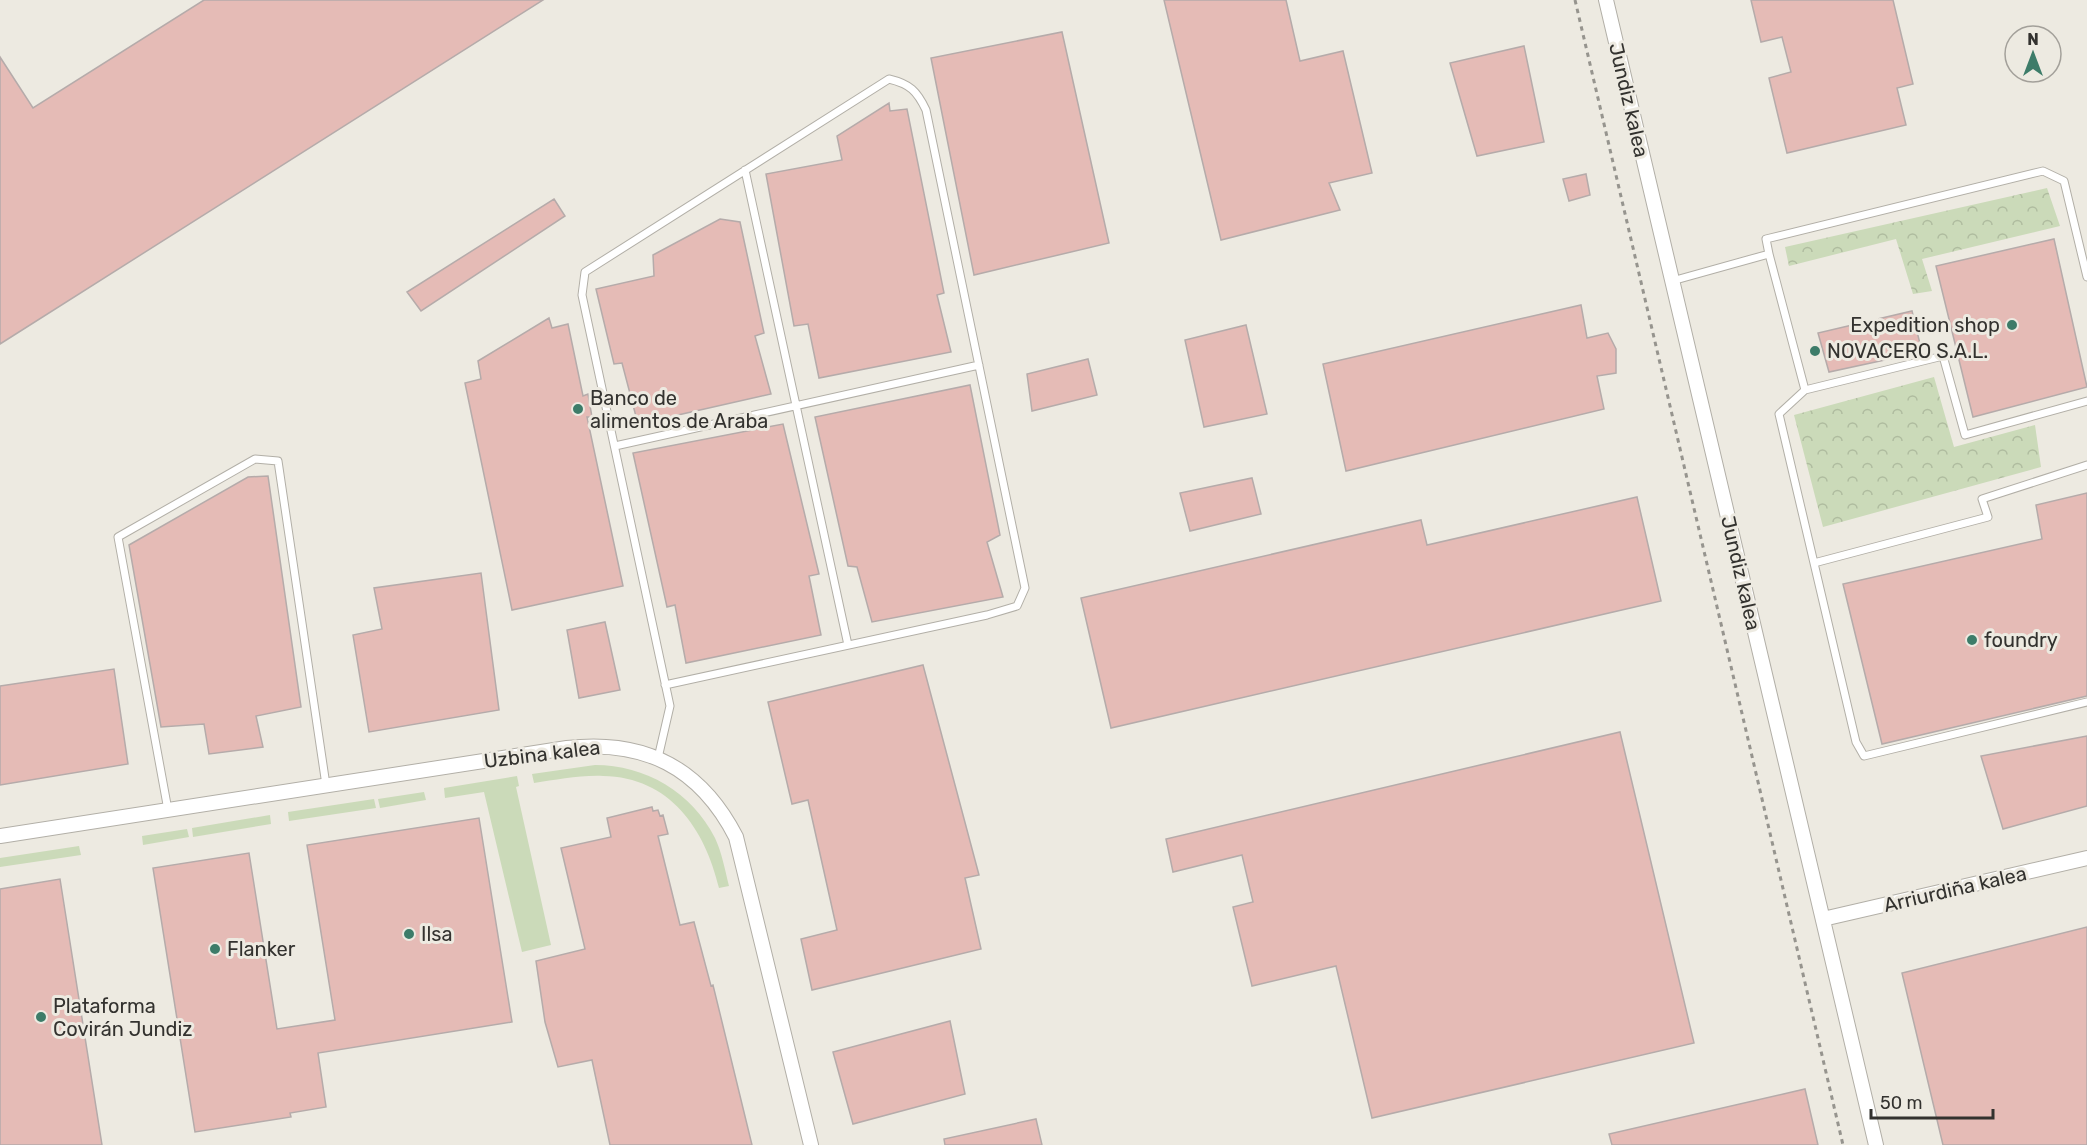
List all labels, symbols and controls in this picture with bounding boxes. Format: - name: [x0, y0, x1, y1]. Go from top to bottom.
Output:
- north arrow: [2003, 24, 2063, 84]
- text: N: [2027, 30, 2039, 49]
- street label: Jundiz kalea: [1604, 40, 1654, 160]
- place label: Expedition shop: [1850, 313, 2000, 337]
- marker: Expedition shop: [2005, 318, 2019, 332]
- place label: NOVACERO S.A.L.: [1827, 339, 1988, 363]
- marker: NOVACERO S.A.L.: [1808, 344, 1822, 358]
- place label: Banco de alimentos de Araba: [590, 386, 768, 433]
- marker: Banco de alimentos de Araba: [571, 402, 585, 416]
- street label: Jundiz kalea: [1716, 513, 1766, 633]
- place label: foundry: [1984, 628, 2058, 652]
- marker: foundry: [1965, 633, 1979, 647]
- street label: Uzbina kalea: [482, 735, 602, 773]
- street label: Arriurdiña kalea: [1881, 861, 2029, 917]
- place label: Ilsa: [421, 922, 453, 946]
- marker: Ilsa: [402, 927, 416, 941]
- place label: Flanker: [227, 937, 296, 961]
- marker: Flanker: [208, 942, 222, 956]
- place label: Plataforma Covirán Jundiz: [53, 994, 193, 1041]
- marker: Plataforma Covirán Jundiz: [34, 1010, 48, 1024]
- scale bar: [1871, 1082, 1992, 1120]
- text: 50 m: [1880, 1092, 1923, 1114]

